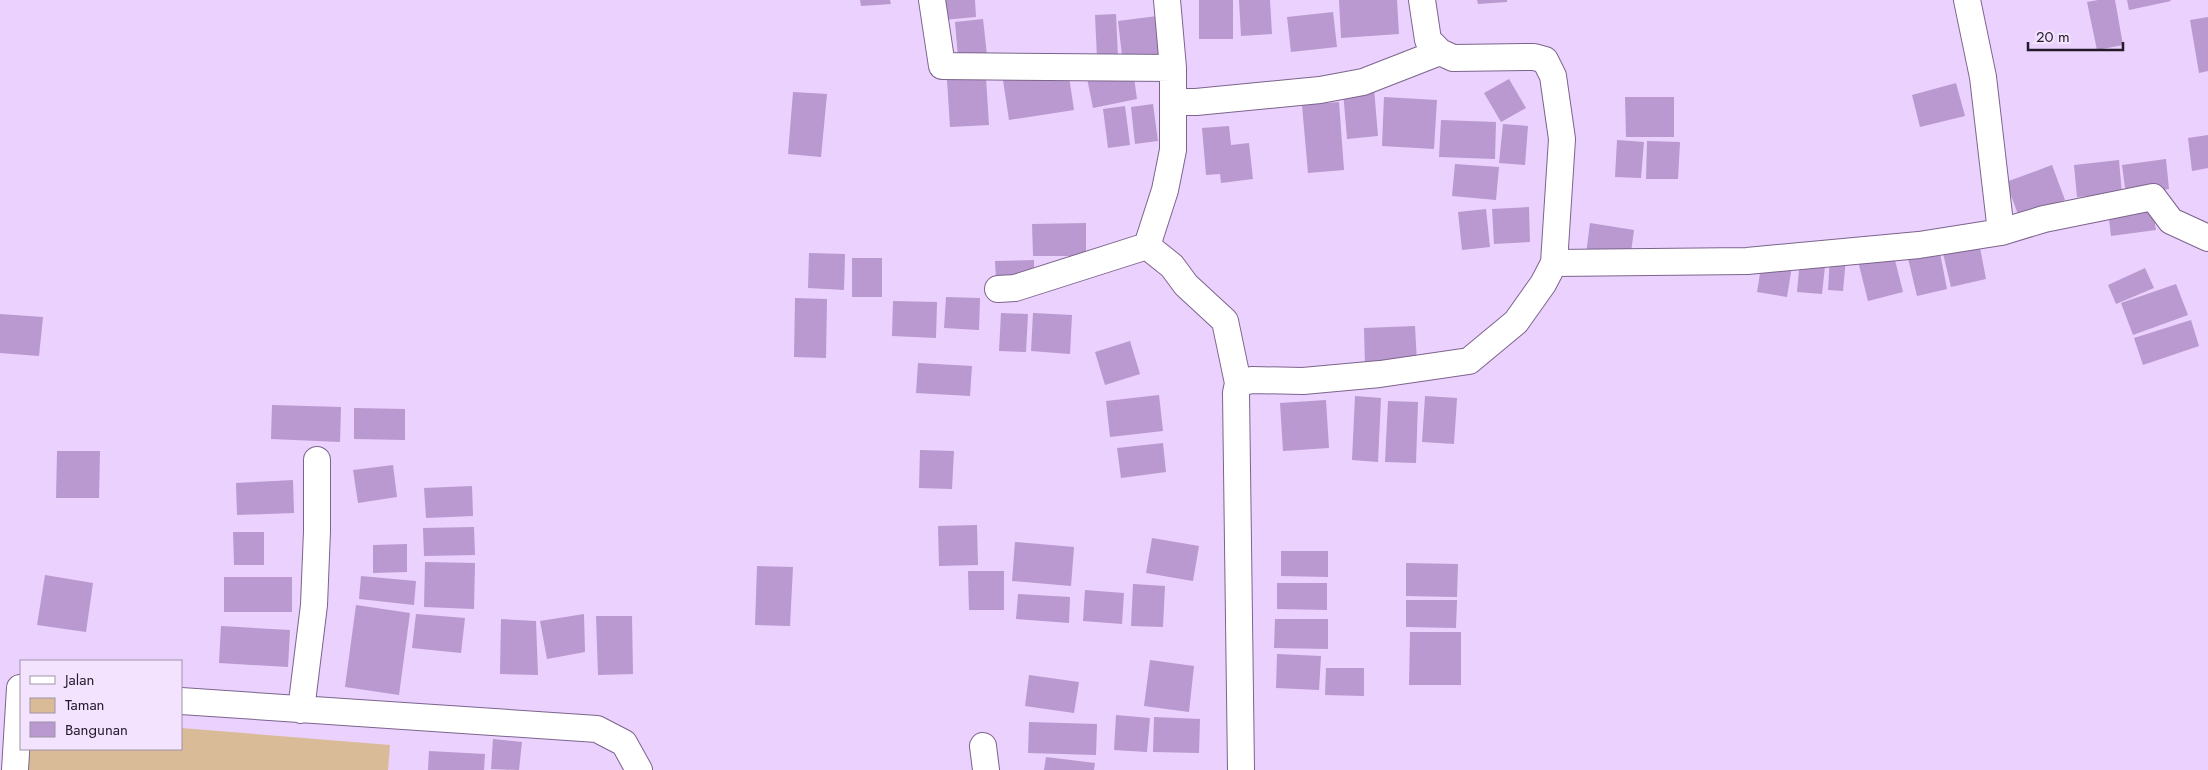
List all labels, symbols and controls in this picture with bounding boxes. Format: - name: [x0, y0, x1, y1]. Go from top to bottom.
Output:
- scale bar: [2028, 20, 2123, 52]
- text: 20 m: [2036, 26, 2070, 48]
- legend: [20, 660, 182, 750]
- text: Jalan: [63, 669, 94, 691]
- text: Taman: [65, 694, 104, 716]
- text: Bangunan: [65, 719, 128, 741]

